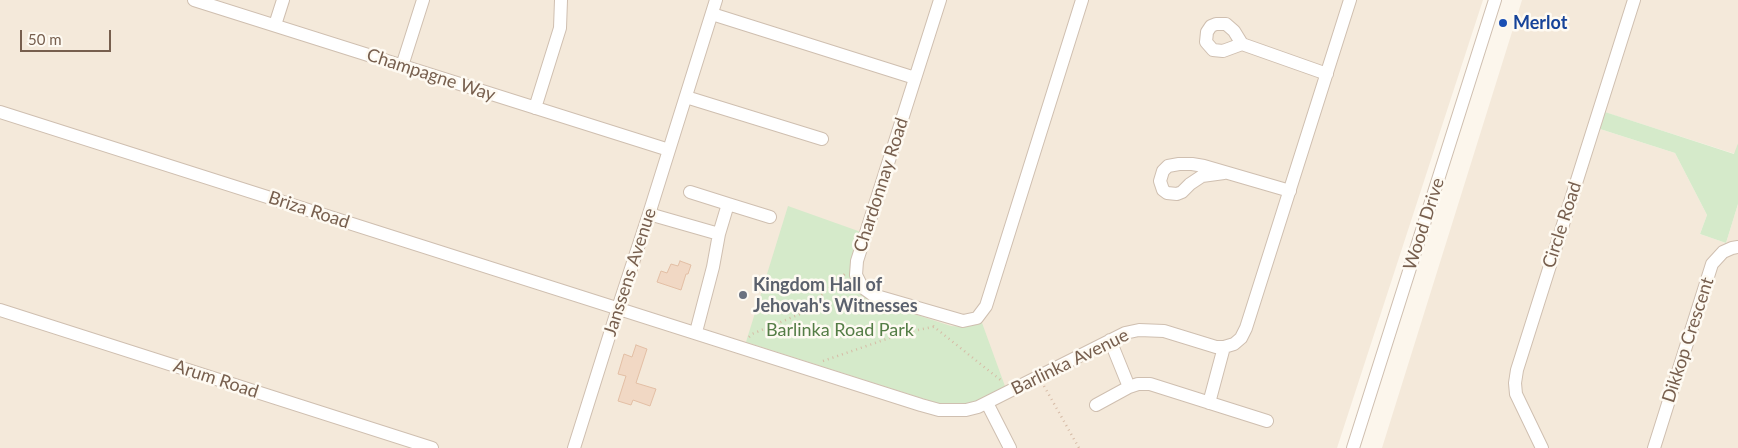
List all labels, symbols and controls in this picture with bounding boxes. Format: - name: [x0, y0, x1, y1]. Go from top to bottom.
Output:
- place label: Merlot: [1513, 12, 1567, 34]
- marker: Merlot: [1497, 17, 1509, 29]
- scale bar: [22, 20, 114, 52]
- text: 50 m: [28, 30, 62, 48]
- street label: Champagne Way: [364, 44, 498, 106]
- street label: Chardonnay Road: [849, 115, 913, 255]
- street label: Wood Drive: [1399, 175, 1449, 273]
- street label: Circle Road: [1538, 179, 1586, 271]
- street label: Briza Road: [266, 187, 352, 233]
- street label: Janssens Avenue: [599, 205, 661, 339]
- place label: Kingdom Hall of Jehovah's Witnesses: [753, 274, 918, 316]
- street label: Dikkop Crescent: [1658, 275, 1718, 405]
- marker: Kingdom Hall of Jehovah's Witnesses: [737, 289, 749, 301]
- park label: Barlinka Road Park: [766, 319, 914, 341]
- street label: Barlinka Avenue: [1008, 324, 1132, 400]
- street label: Arum Road: [171, 355, 261, 403]

